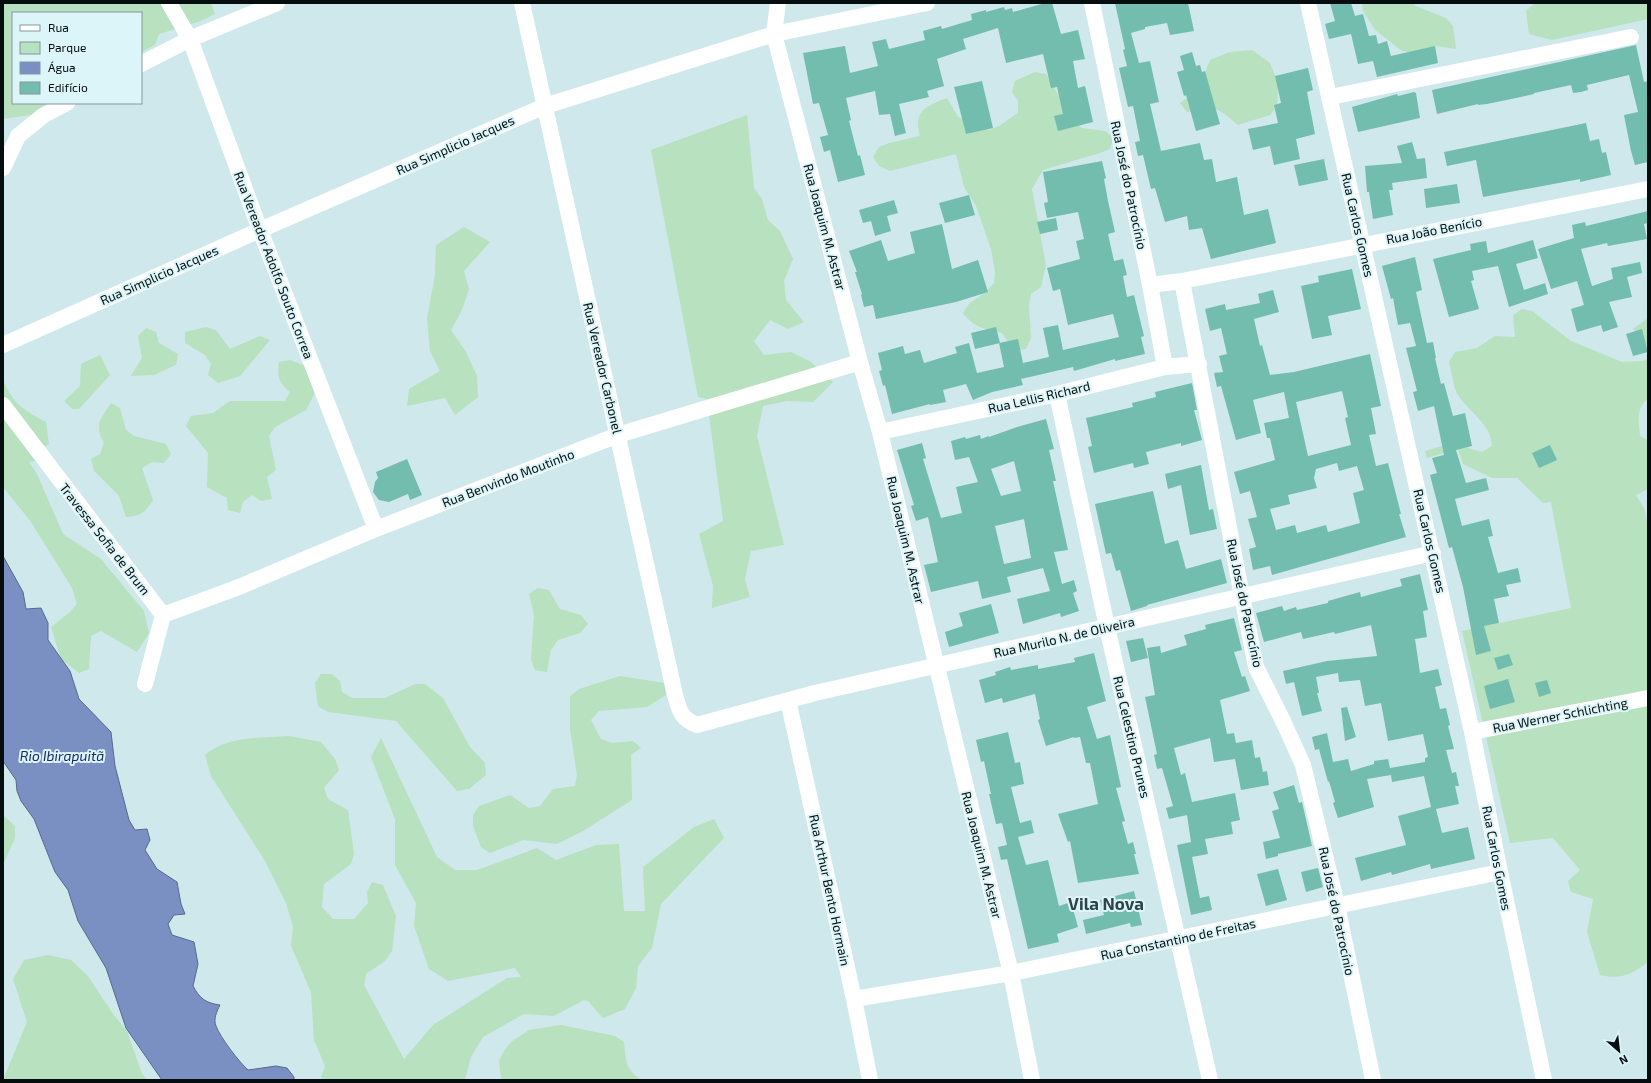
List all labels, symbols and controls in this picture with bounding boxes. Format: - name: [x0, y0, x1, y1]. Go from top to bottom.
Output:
- legend: [12, 12, 142, 104]
- text: Rua: [48, 20, 69, 34]
- text: Parque: [48, 40, 86, 54]
- text: Água: [48, 60, 76, 74]
- text: Edifício: [48, 80, 88, 94]
- street label: Rua Simplicio Jacques: [393, 112, 517, 178]
- street label: Rua José do Patrocínio: [1108, 119, 1150, 251]
- street label: Rua Joaquim M. Astrar: [800, 162, 850, 292]
- street label: Rua Vereador Adolfo Souto Correa: [231, 169, 317, 361]
- street label: Rua Carlos Gomes: [1338, 171, 1378, 279]
- street label: Rua João Benício: [1385, 213, 1483, 247]
- street label: Rua Simplicio Jacques: [97, 242, 221, 308]
- street label: Rua Vereador Carbonel: [580, 301, 626, 435]
- street label: Rua Lellis Richard: [986, 377, 1092, 417]
- street label: Rua Benvindo Moutinho: [440, 445, 576, 511]
- street label: Rua Joaquim M. Astrar: [884, 475, 928, 605]
- street label: Travessa Sofia de Brum: [56, 480, 154, 598]
- street label: Rua Carlos Gomes: [1410, 487, 1450, 595]
- street label: Rua José do Patrocínio: [1224, 537, 1266, 669]
- street label: Rua Murilo N. de Oliveira: [992, 613, 1136, 661]
- street label: Rua Celestino Prunes: [1110, 674, 1154, 800]
- street label: Rua Werner Schlichting: [1491, 694, 1629, 736]
- water label: Rio Ibirapuitã: [20, 747, 104, 764]
- street label: Rua Joaquim M. Astrar: [958, 790, 1006, 920]
- street label: Rua Carlos Gomes: [1479, 804, 1515, 912]
- street label: Rua Arthur Bento Hormain: [806, 813, 854, 967]
- street label: Rua José do Patrocínio: [1316, 845, 1358, 977]
- district label: Vila Nova: [1068, 893, 1144, 913]
- street label: Rua Constantino de Freitas: [1099, 915, 1257, 963]
- north arrow: [1599, 1031, 1639, 1071]
- text: N: [1617, 1053, 1630, 1068]

